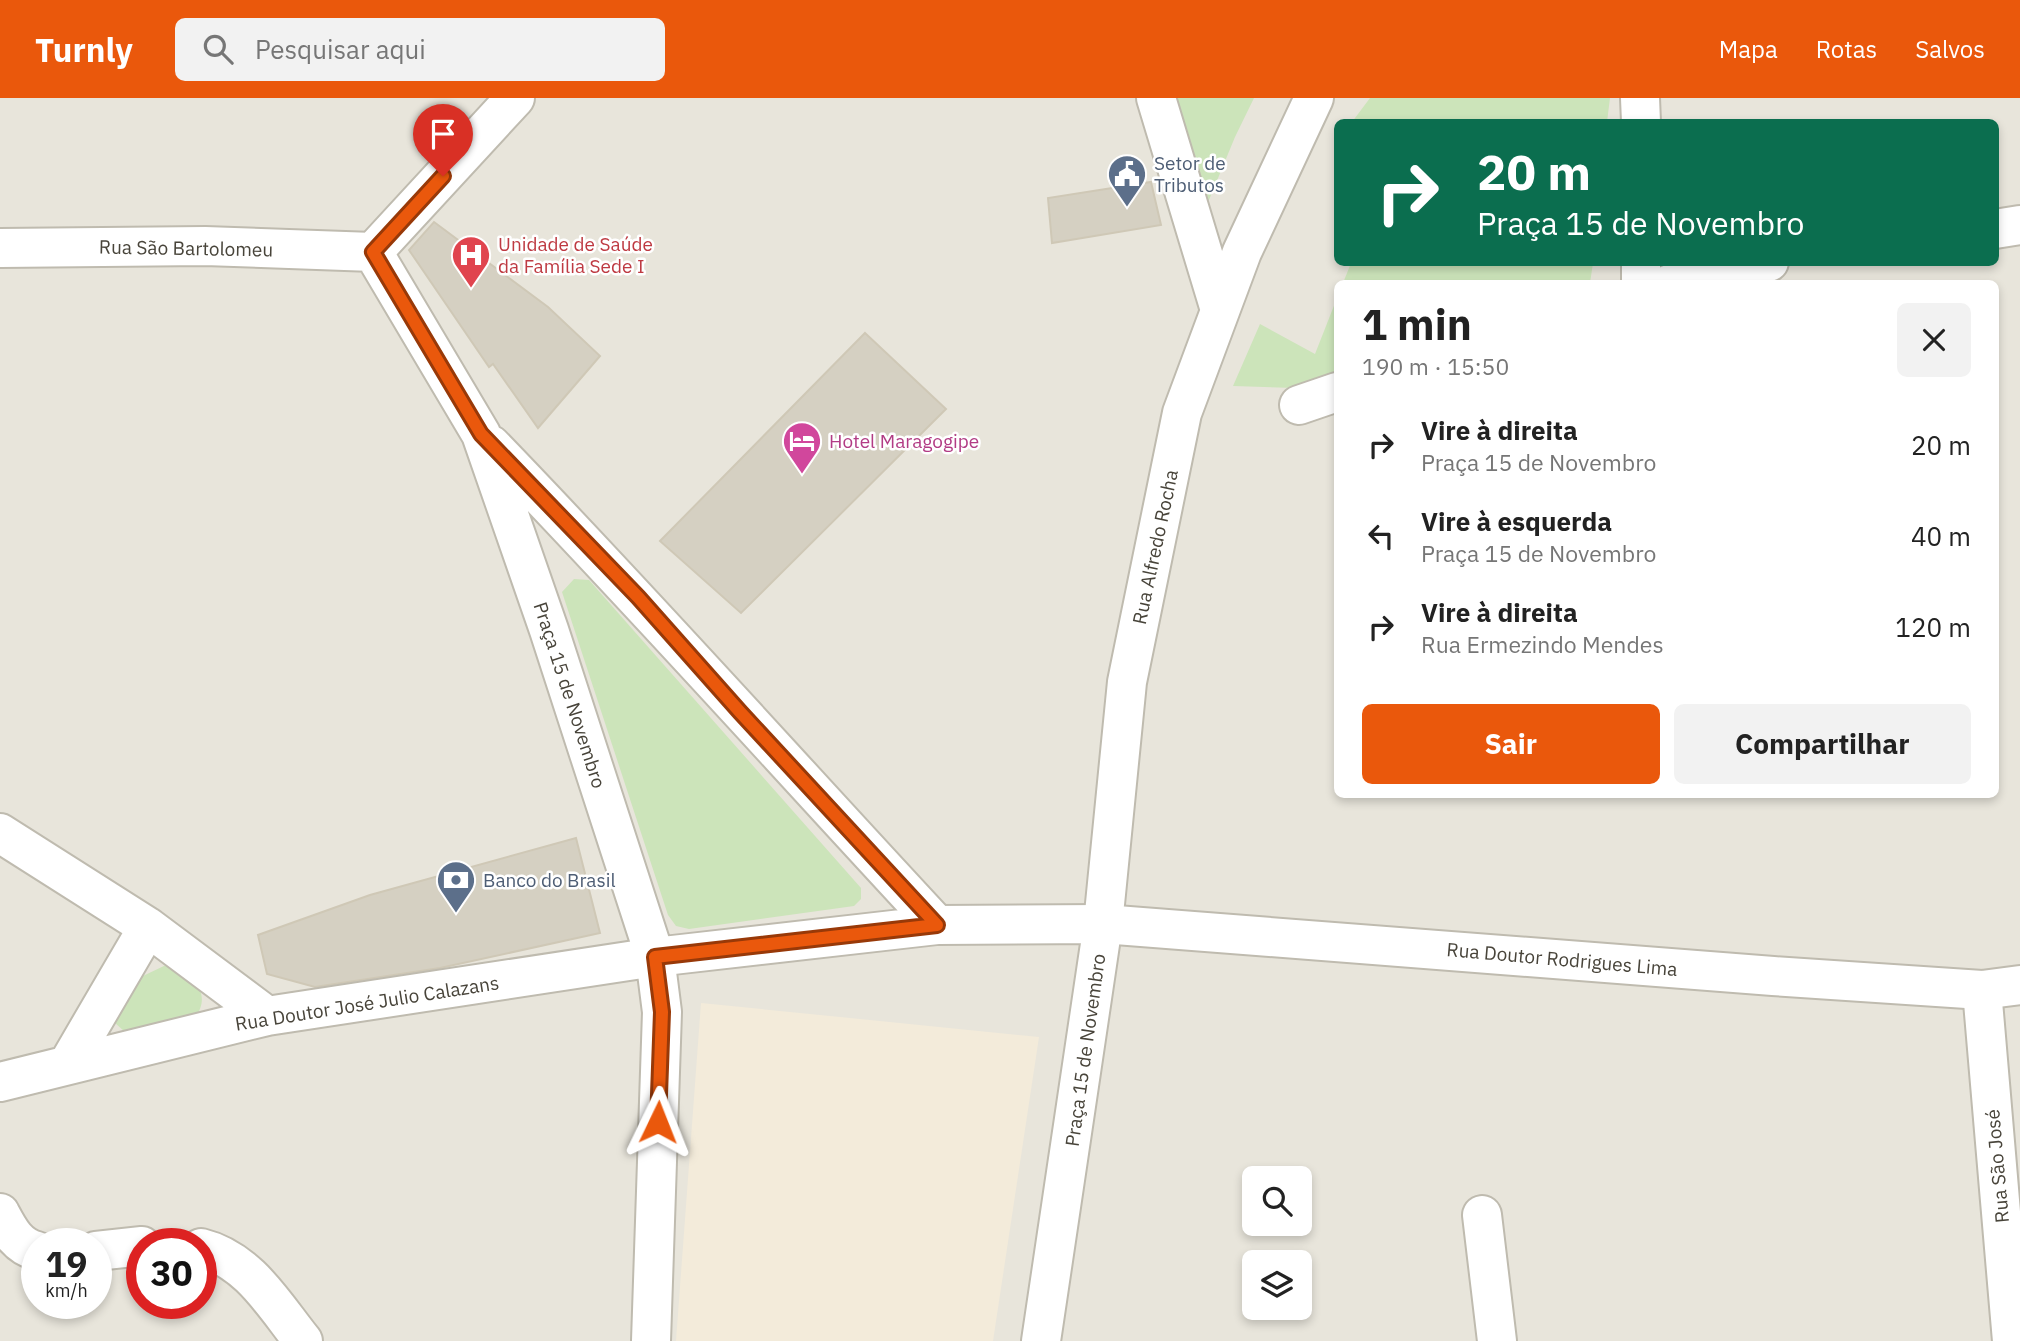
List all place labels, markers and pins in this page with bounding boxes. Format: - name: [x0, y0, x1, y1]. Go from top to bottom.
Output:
- pin: [413, 104, 473, 176]
- place label: Setor de Tributos: [1154, 151, 1226, 197]
- public building icon: Setor de Tributos: [1106, 153, 1148, 208]
- place label: Unidade de Saúde da Família Sede I: [498, 232, 653, 278]
- hospital icon: Unidade de Saúde da Família Sede I: [450, 234, 492, 289]
- hotel icon: Hotel Maragogipe: [781, 420, 823, 475]
- place label: Hotel Maragogipe: [829, 429, 979, 453]
- bank icon: Banco do Brasil: [435, 859, 477, 914]
- place label: Banco do Brasil: [483, 868, 616, 892]

